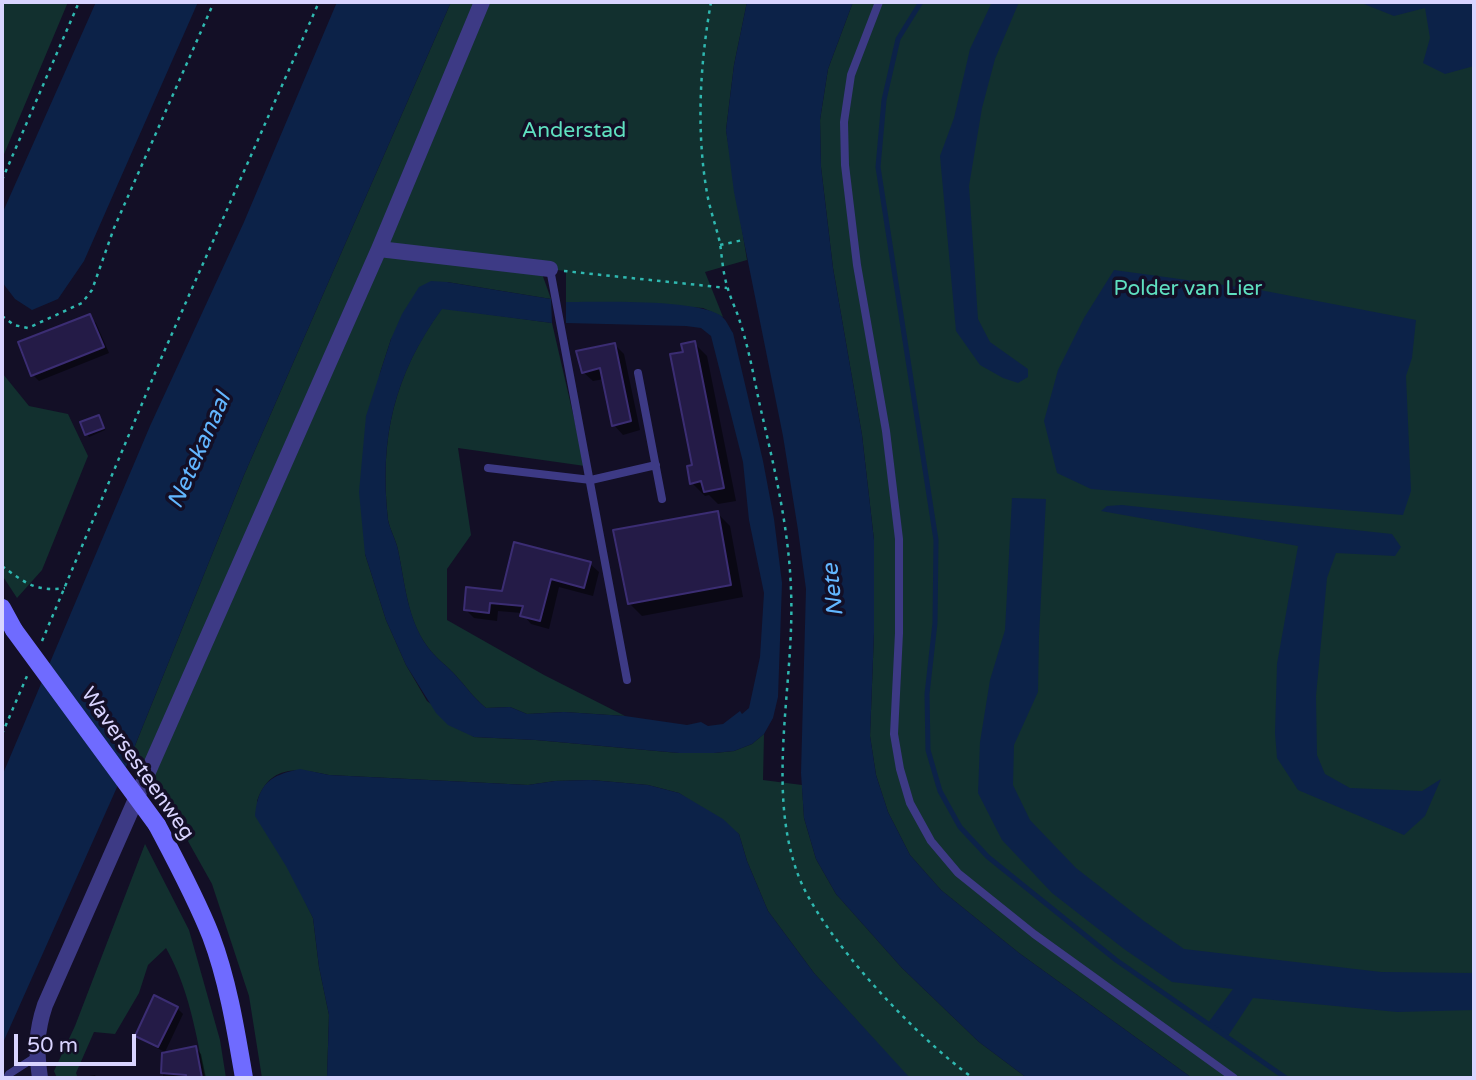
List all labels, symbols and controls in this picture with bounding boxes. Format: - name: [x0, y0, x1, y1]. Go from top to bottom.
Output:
- park label: Anderstad: [522, 118, 626, 144]
- park label: Polder van Lier: [1114, 276, 1262, 302]
- water label: Netekanaal: [162, 389, 238, 513]
- water label: Nete: [818, 562, 850, 618]
- street label: Waversesteenweg: [75, 683, 199, 845]
- scale bar: [18, 1020, 140, 1064]
- text: 50 m: [27, 1033, 78, 1058]

